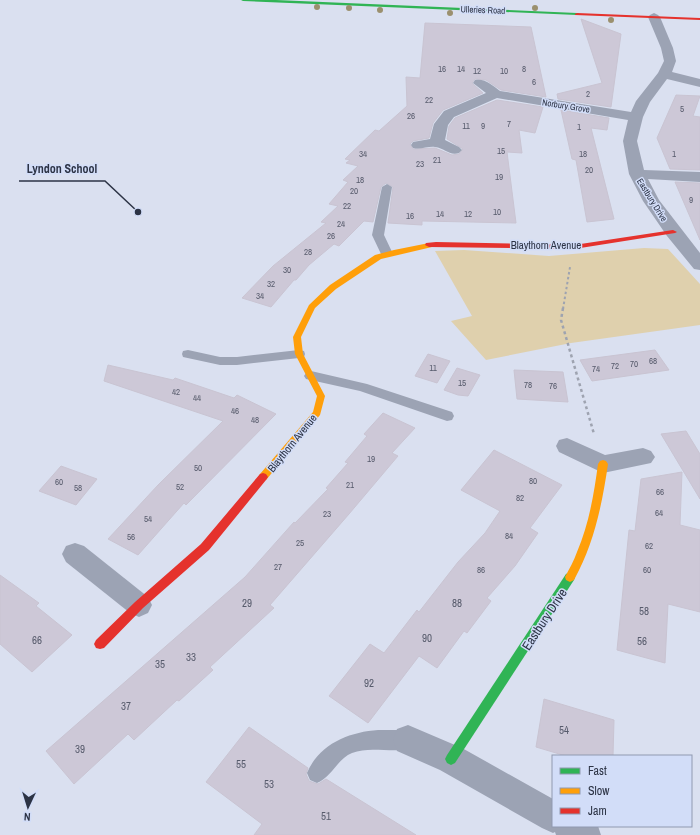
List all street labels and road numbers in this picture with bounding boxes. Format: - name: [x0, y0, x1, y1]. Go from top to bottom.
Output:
- street label: Ulleries Road: [460, 3, 506, 17]
- street label: Norbury Grove: [541, 96, 591, 116]
- street label: Eastbury Drive: [634, 176, 670, 224]
- street label: Blaythorn Avenue: [511, 238, 581, 252]
- street label: Blaythorn Avenue: [264, 411, 320, 475]
- street label: Eastbury Drive: [518, 585, 571, 653]

